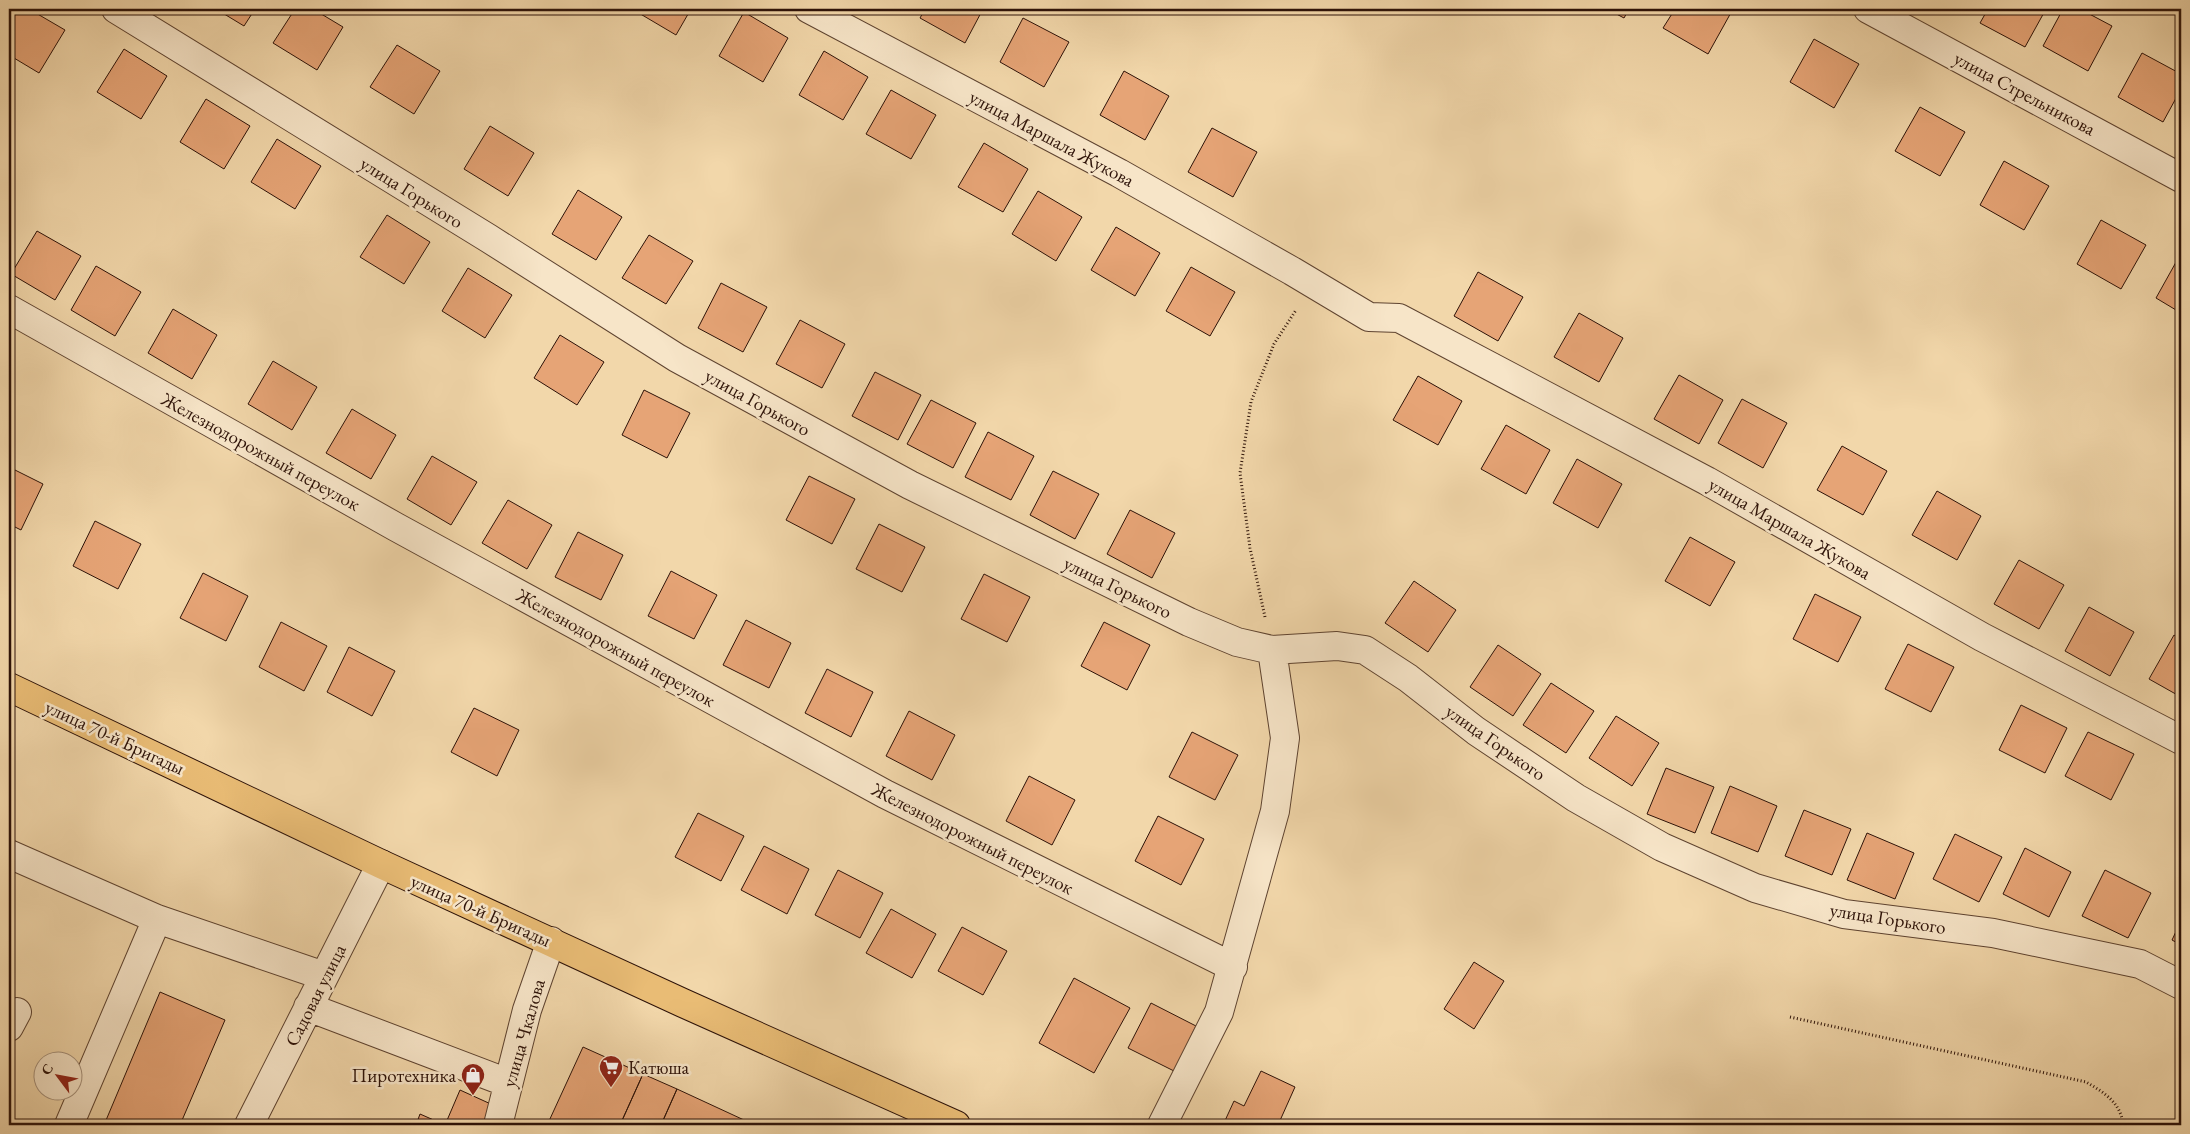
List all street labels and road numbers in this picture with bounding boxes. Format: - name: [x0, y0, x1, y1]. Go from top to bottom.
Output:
- street label: улица Стрельникова: [1950, 46, 2100, 142]
- street label: улица Маршала Жукова: [965, 84, 1139, 193]
- street label: улица Горького: [355, 151, 468, 234]
- street label: улица Горького: [700, 363, 815, 442]
- street label: Железнодорожный переулок: [156, 386, 365, 517]
- street label: улица Маршала Жукова: [1704, 472, 1876, 585]
- street label: улица Горького: [1060, 551, 1176, 624]
- street label: Железнодорожный переулок: [511, 582, 720, 713]
- street label: улица 70-й Бригады: [41, 694, 189, 781]
- street label: улица Горького: [1441, 699, 1551, 786]
- street label: Железнодорожный переулок: [867, 776, 1078, 900]
- street label: улица 70-й Бригады: [407, 868, 555, 953]
- street label: улица Горького: [1828, 897, 1948, 940]
- street label: Садовая улица: [279, 940, 352, 1051]
- street label: улица Чкалова: [496, 976, 551, 1090]

